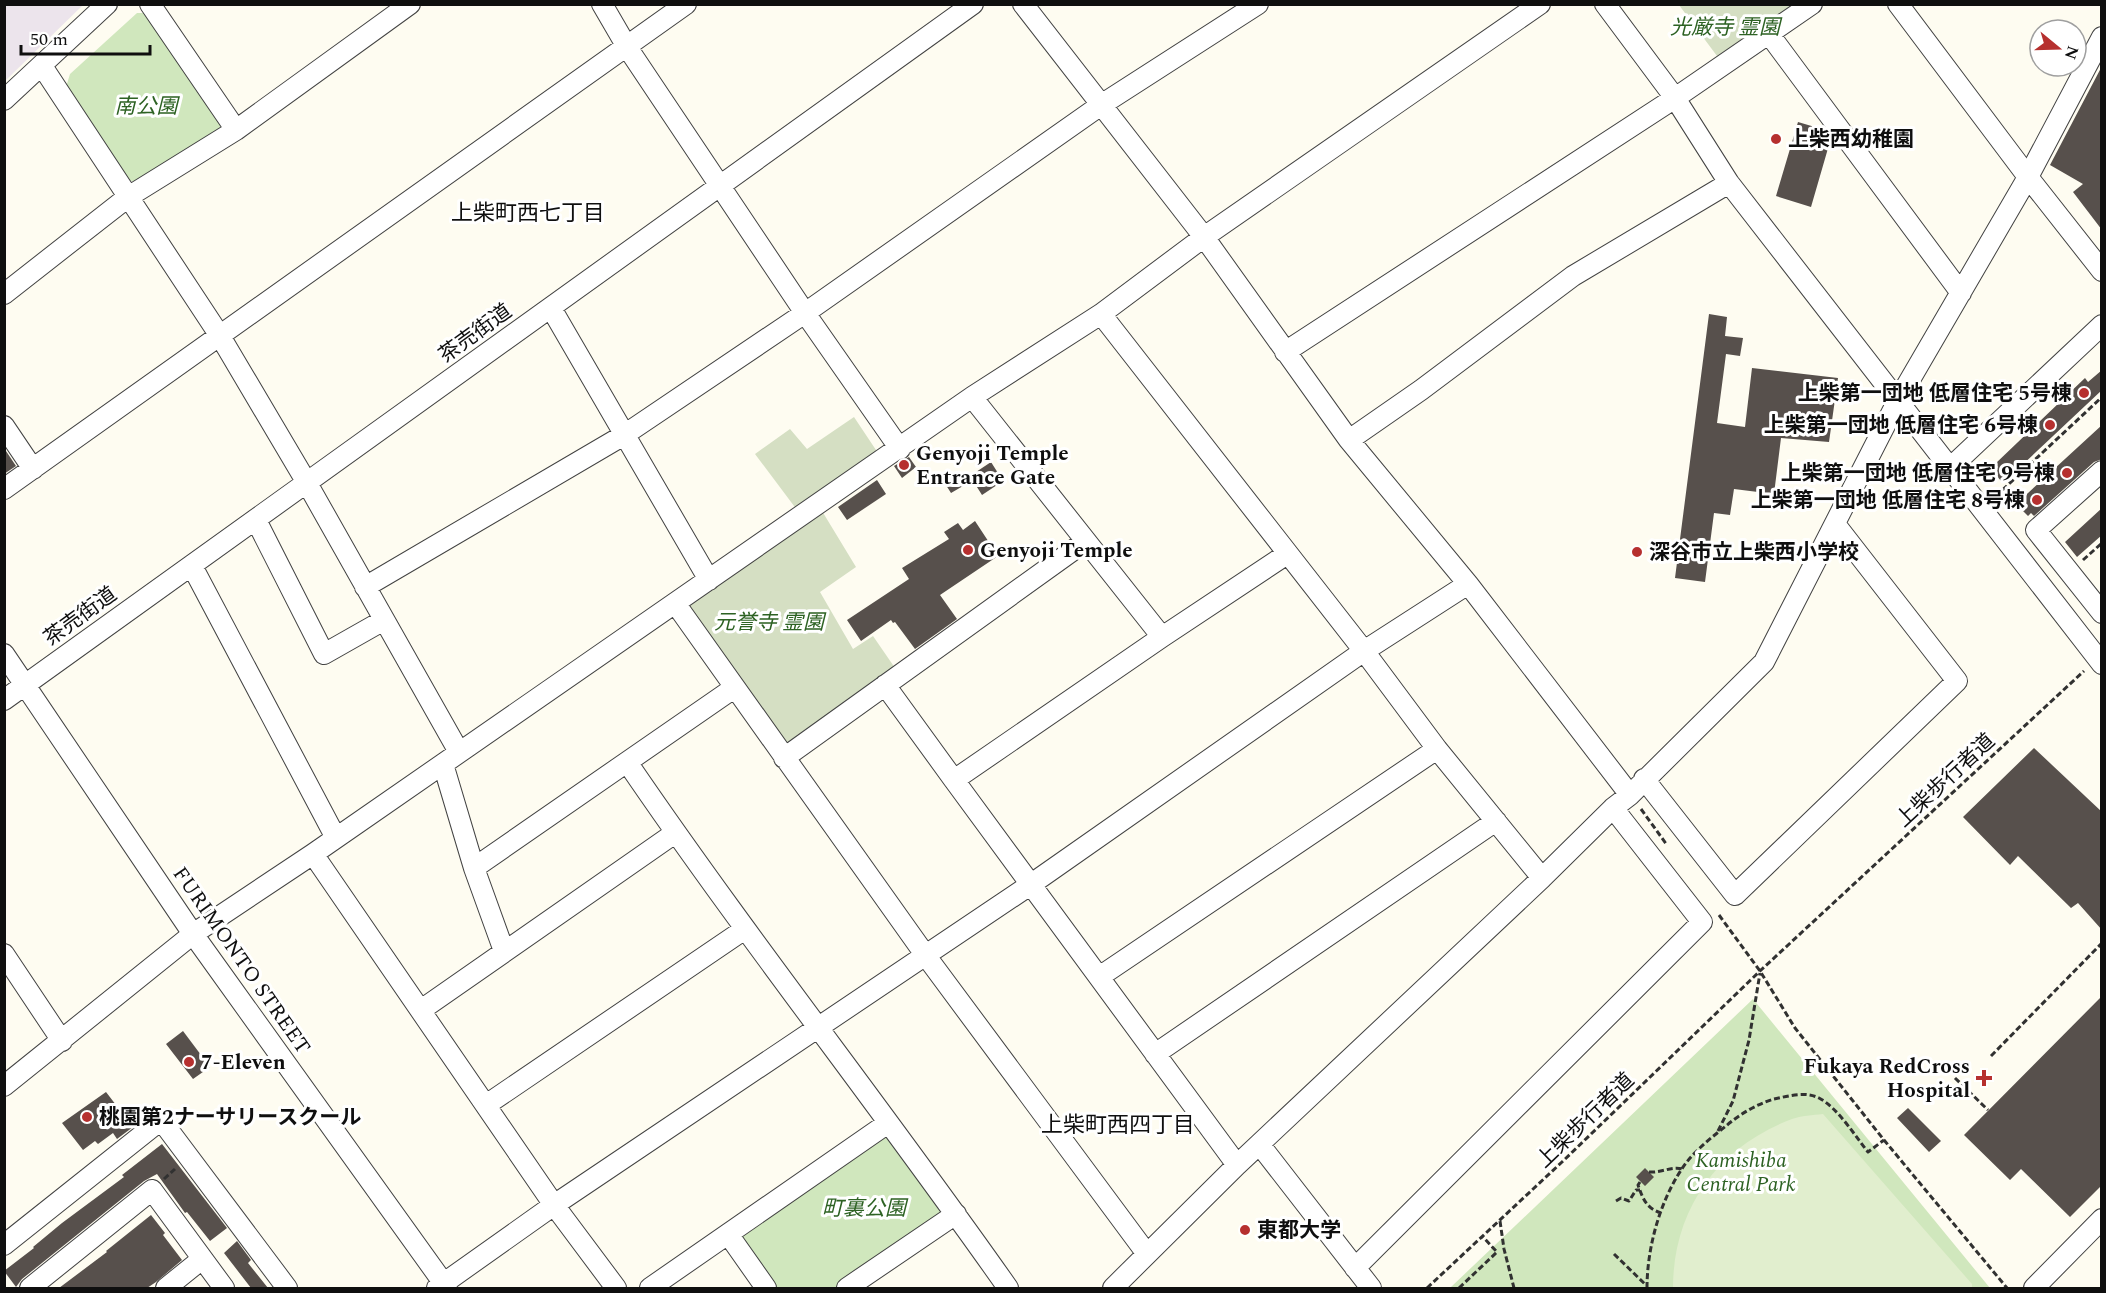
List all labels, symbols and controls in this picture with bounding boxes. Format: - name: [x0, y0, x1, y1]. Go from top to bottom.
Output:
- park label: 光厳寺 霊園: [1670, 12, 1783, 44]
- scale bar: [21, 18, 150, 56]
- north arrow: [2028, 18, 2088, 78]
- text: 50 m: [30, 26, 68, 53]
- text: N: [2058, 42, 2085, 63]
- park label: 南公園: [115, 91, 180, 123]
- place label: 上柴西幼稚園: [1788, 124, 1914, 156]
- marker: 上柴西幼稚園: [1769, 132, 1783, 146]
- district label: 上柴町西七丁目: [451, 197, 605, 230]
- street label: 茶売街道: [432, 296, 519, 371]
- place label: 上柴第一団地 低層住宅 5号棟: [1798, 378, 2072, 410]
- marker: 上柴第一団地 低層住宅 5号棟: [2077, 386, 2091, 400]
- place label: 上柴第一団地 低層住宅 6号棟: [1764, 410, 2038, 442]
- marker: 上柴第一団地 低層住宅 6号棟: [2043, 418, 2057, 432]
- place label: Genyoji Temple Entrance Gate: [916, 438, 1069, 494]
- marker: Genyoji Temple Entrance Gate: [897, 458, 911, 472]
- place label: 上柴第一団地 低層住宅 9号棟: [1781, 458, 2055, 490]
- marker: 上柴第一団地 低層住宅 9号棟: [2060, 466, 2074, 480]
- place label: 上柴第一団地 低層住宅 8号棟: [1751, 485, 2025, 517]
- marker: 上柴第一団地 低層住宅 8号棟: [2030, 493, 2044, 507]
- place label: Genyoji Temple: [980, 535, 1133, 567]
- place label: 深谷市立上柴西小学校: [1649, 537, 1859, 569]
- marker: Genyoji Temple: [961, 543, 975, 557]
- marker: 深谷市立上柴西小学校: [1630, 545, 1644, 559]
- street label: 茶売街道: [37, 579, 124, 654]
- park label: 元誉寺 霊園: [714, 607, 827, 639]
- street label: 上柴歩行者道: [1889, 726, 2003, 835]
- street label: FURIMONTO STREET: [164, 860, 318, 1061]
- place label: 7-Eleven: [201, 1047, 286, 1079]
- place label: Fukaya RedCross Hospital: [1804, 1051, 1970, 1107]
- marker: 7-Eleven: [182, 1055, 196, 1069]
- street label: 上柴歩行者道: [1529, 1065, 1642, 1176]
- marker: Fukaya RedCross Hospital: [1975, 1069, 1993, 1087]
- place label: 桃園第2ナーサリースクール: [99, 1102, 361, 1134]
- district label: 上柴町西四丁目: [1041, 1109, 1195, 1142]
- marker: 桃園第2ナーサリースクール: [80, 1110, 94, 1124]
- park label: Kamishiba Central Park: [1686, 1145, 1796, 1201]
- park label: 町裏公園: [822, 1193, 909, 1225]
- place label: 東都大学: [1257, 1215, 1341, 1247]
- marker: 東都大学: [1238, 1223, 1252, 1237]

